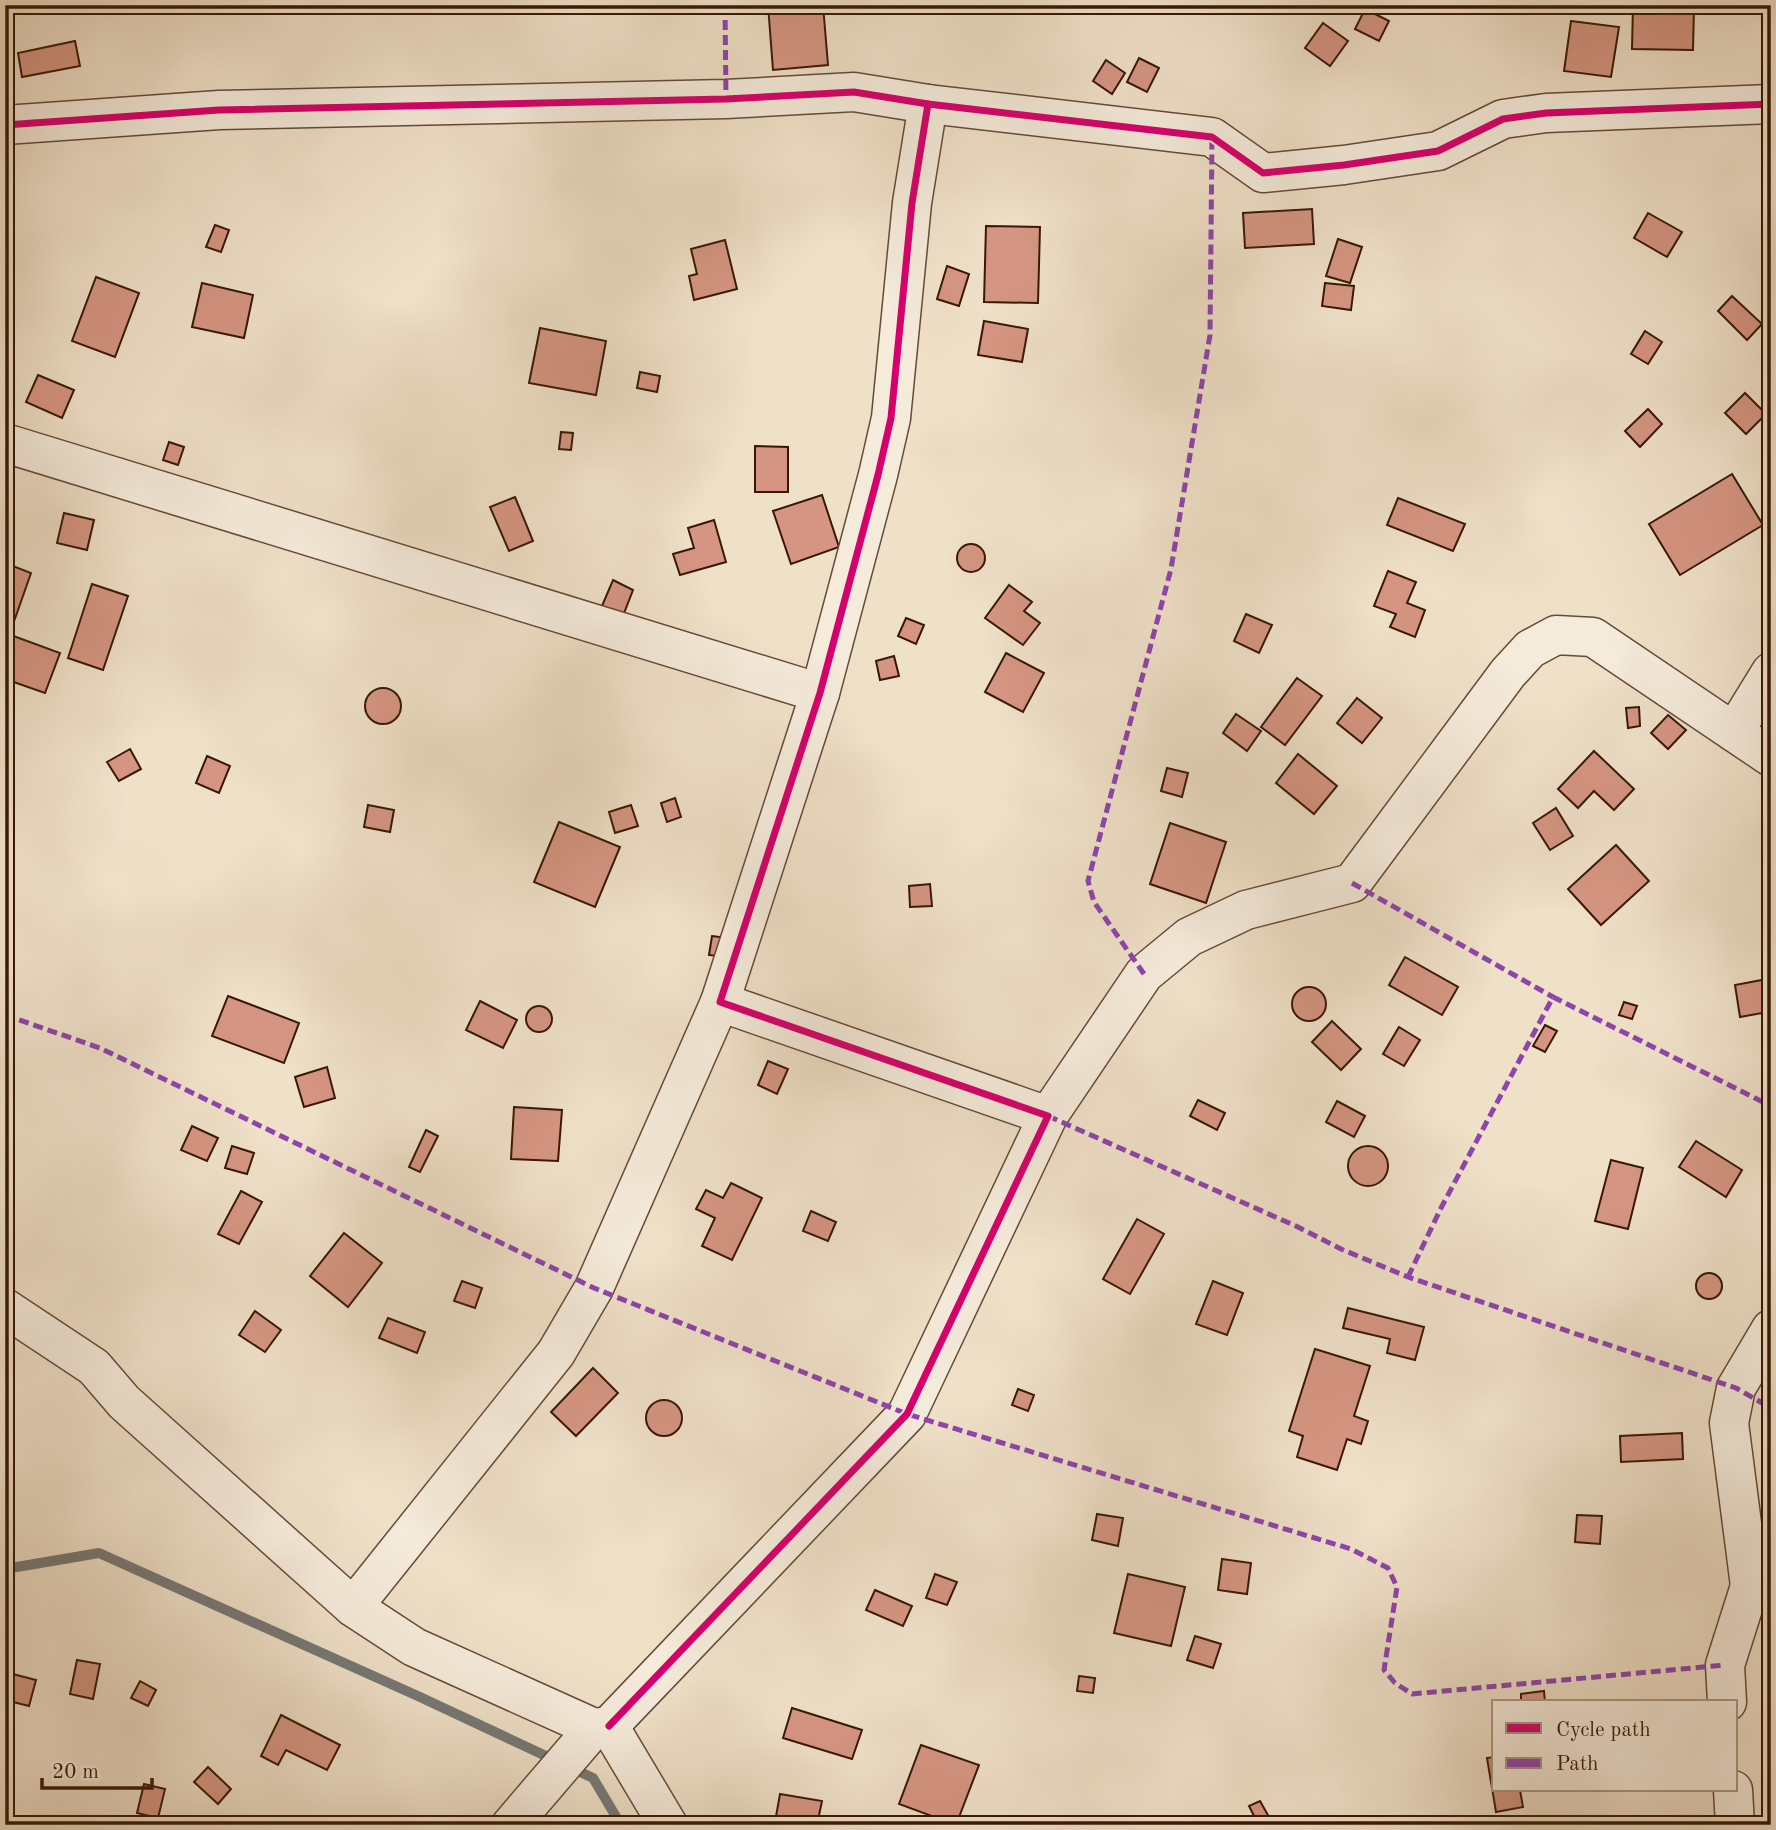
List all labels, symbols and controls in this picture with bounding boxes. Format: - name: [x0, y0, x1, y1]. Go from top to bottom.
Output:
- legend: [1492, 1700, 1738, 1792]
- text: Cycle path: [1556, 1720, 1651, 1741]
- scale bar: [42, 1746, 152, 1790]
- text: Path: [1556, 1754, 1599, 1775]
- text: 20 m: [52, 1762, 99, 1783]

